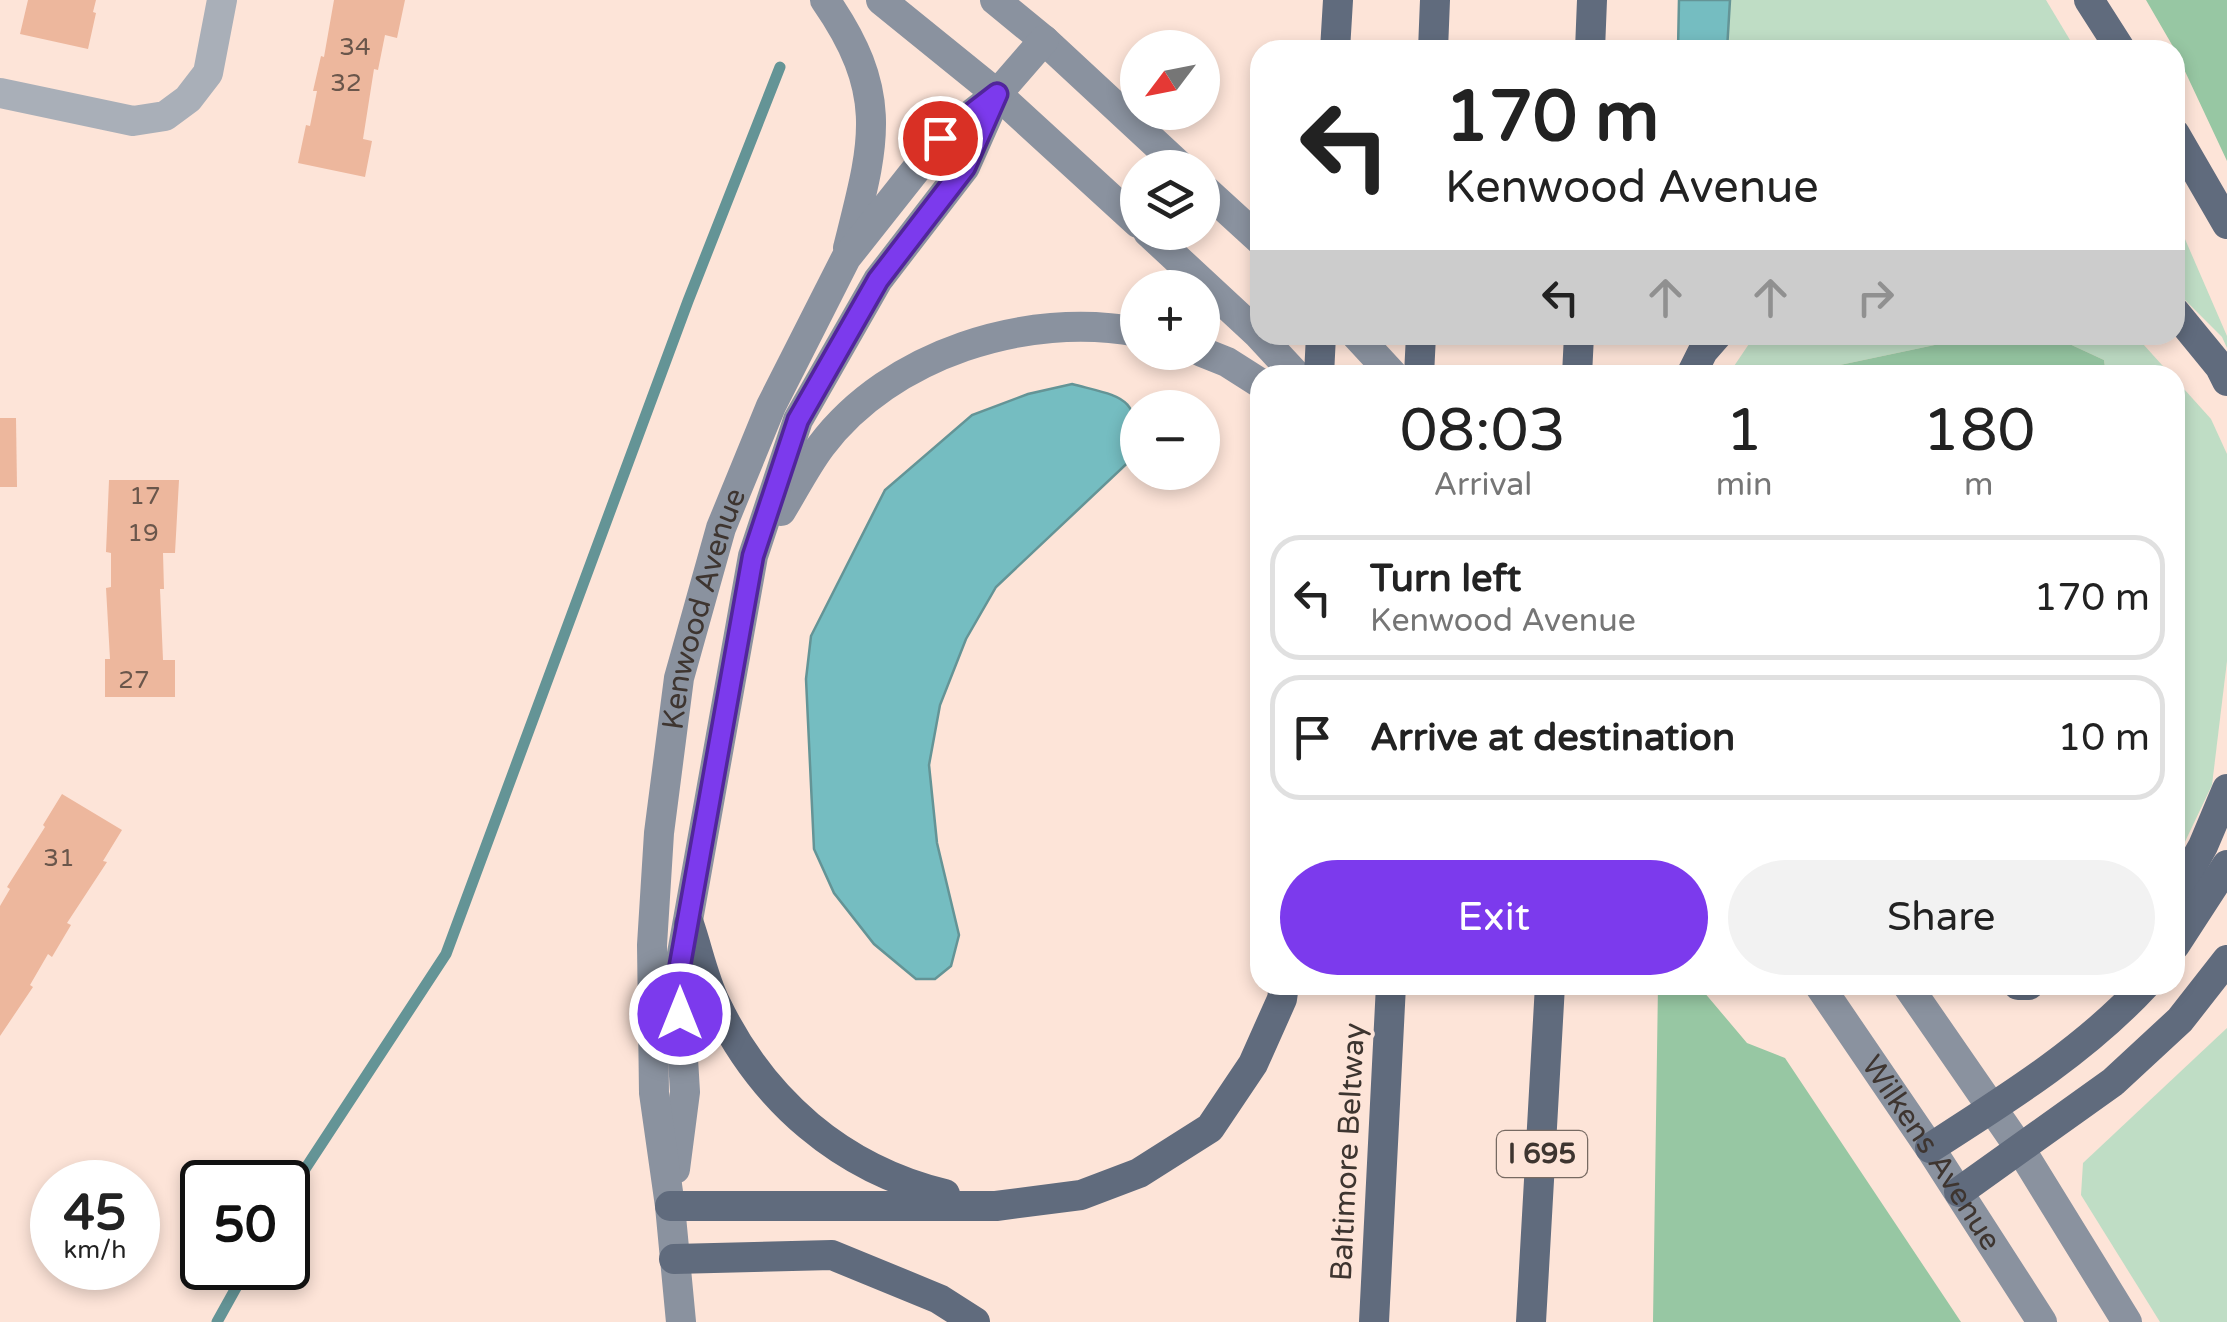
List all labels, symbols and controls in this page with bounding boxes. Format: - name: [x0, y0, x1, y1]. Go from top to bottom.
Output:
- north arrow: [1120, 30, 1220, 130]
- map controls: [1120, 30, 1220, 490]
- house number: 34: [339, 32, 371, 62]
- house number: 32: [330, 68, 362, 98]
- text: 170 m: [1445, 76, 1659, 160]
- icon: left: [1280, 80, 1410, 210]
- pin: [898, 96, 983, 181]
- icon: arrive: [913, 111, 968, 166]
- button: layers: [1120, 150, 1220, 250]
- text: Kenwood Avenue: [1445, 161, 1819, 215]
- button: +: [1120, 270, 1220, 370]
- icon: left: [1533, 270, 1588, 325]
- icon: ahead: [1638, 270, 1693, 325]
- icon: ahead: [1743, 270, 1798, 325]
- icon: right: [1848, 270, 1903, 325]
- button: −: [1120, 390, 1220, 490]
- text: 08:03: [1400, 395, 1566, 467]
- text: 1: [1725, 395, 1763, 467]
- text: 180: [1922, 395, 2035, 467]
- text: Arrival: [1433, 466, 1532, 504]
- text: min: [1716, 466, 1773, 504]
- text: m: [1964, 466, 1993, 504]
- house number: 17: [129, 481, 161, 511]
- street label: Kenwood Avenue: [654, 482, 754, 732]
- house number: 19: [127, 518, 159, 548]
- text: Turn left: [1370, 556, 1521, 602]
- icon: left: [1285, 570, 1340, 625]
- text: 170 m: [2034, 575, 2150, 621]
- text: Kenwood Avenue: [1370, 602, 1636, 640]
- house number: 27: [118, 665, 150, 695]
- icon: arrive: [1285, 710, 1340, 765]
- text: Arrive at destination: [1370, 715, 1735, 761]
- text: 10 m: [2058, 715, 2150, 761]
- house number: 31: [43, 843, 75, 873]
- button: Exit: [1280, 860, 1708, 975]
- button: Share: [1728, 860, 2155, 975]
- position arrow: [628, 962, 732, 1066]
- street label: Baltimore Beltway: [1323, 1022, 1373, 1282]
- street label: Wilkens Avenue: [1854, 1048, 2009, 1257]
- road number: I 695: [1497, 1131, 1587, 1177]
- speed limit sign: 50: [180, 1160, 310, 1290]
- text: 45: [64, 1183, 126, 1243]
- text: km/h: [64, 1235, 126, 1265]

